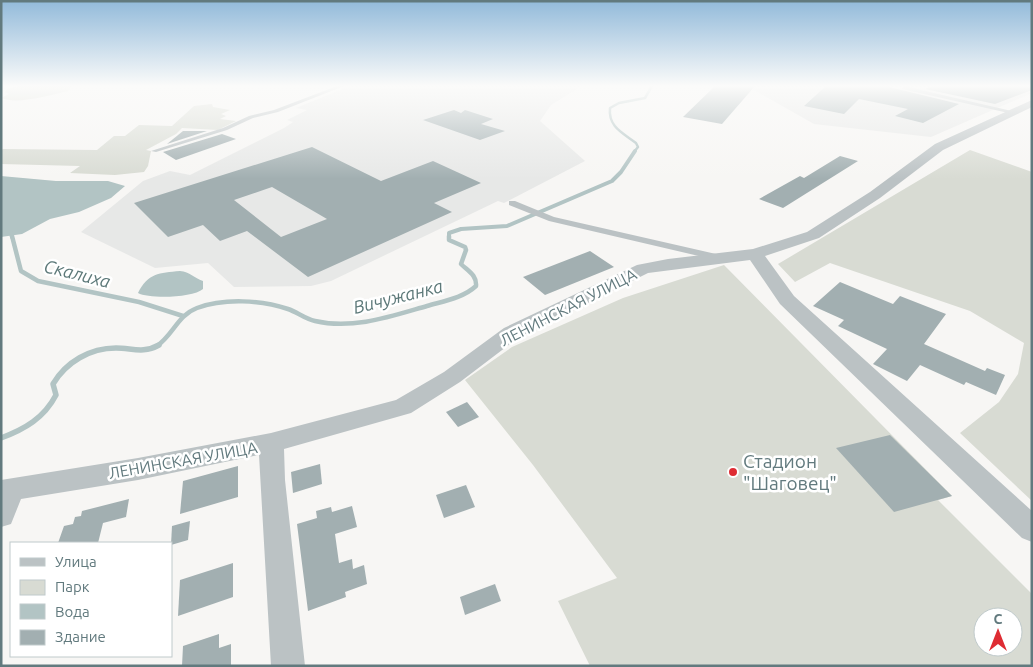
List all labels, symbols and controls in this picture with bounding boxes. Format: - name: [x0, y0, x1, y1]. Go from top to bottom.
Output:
- water label: Скалиха: [42, 255, 113, 291]
- street label: ЛЕНИНСКАЯ УЛИЦА: [497, 264, 640, 349]
- water label: Вичужанка: [351, 275, 445, 317]
- street label: ЛЕНИНСКАЯ УЛИЦА: [107, 438, 259, 482]
- place label: Стадион "Шаговец": [743, 450, 837, 494]
- marker: Стадион "Шаговец": [727, 466, 739, 478]
- legend: [10, 542, 172, 657]
- text: Улица: [55, 553, 97, 570]
- text: Парк: [55, 578, 90, 595]
- text: Вода: [55, 603, 90, 620]
- north arrow: [973, 607, 1023, 657]
- text: С: [994, 611, 1003, 627]
- text: Здание: [55, 628, 106, 645]

